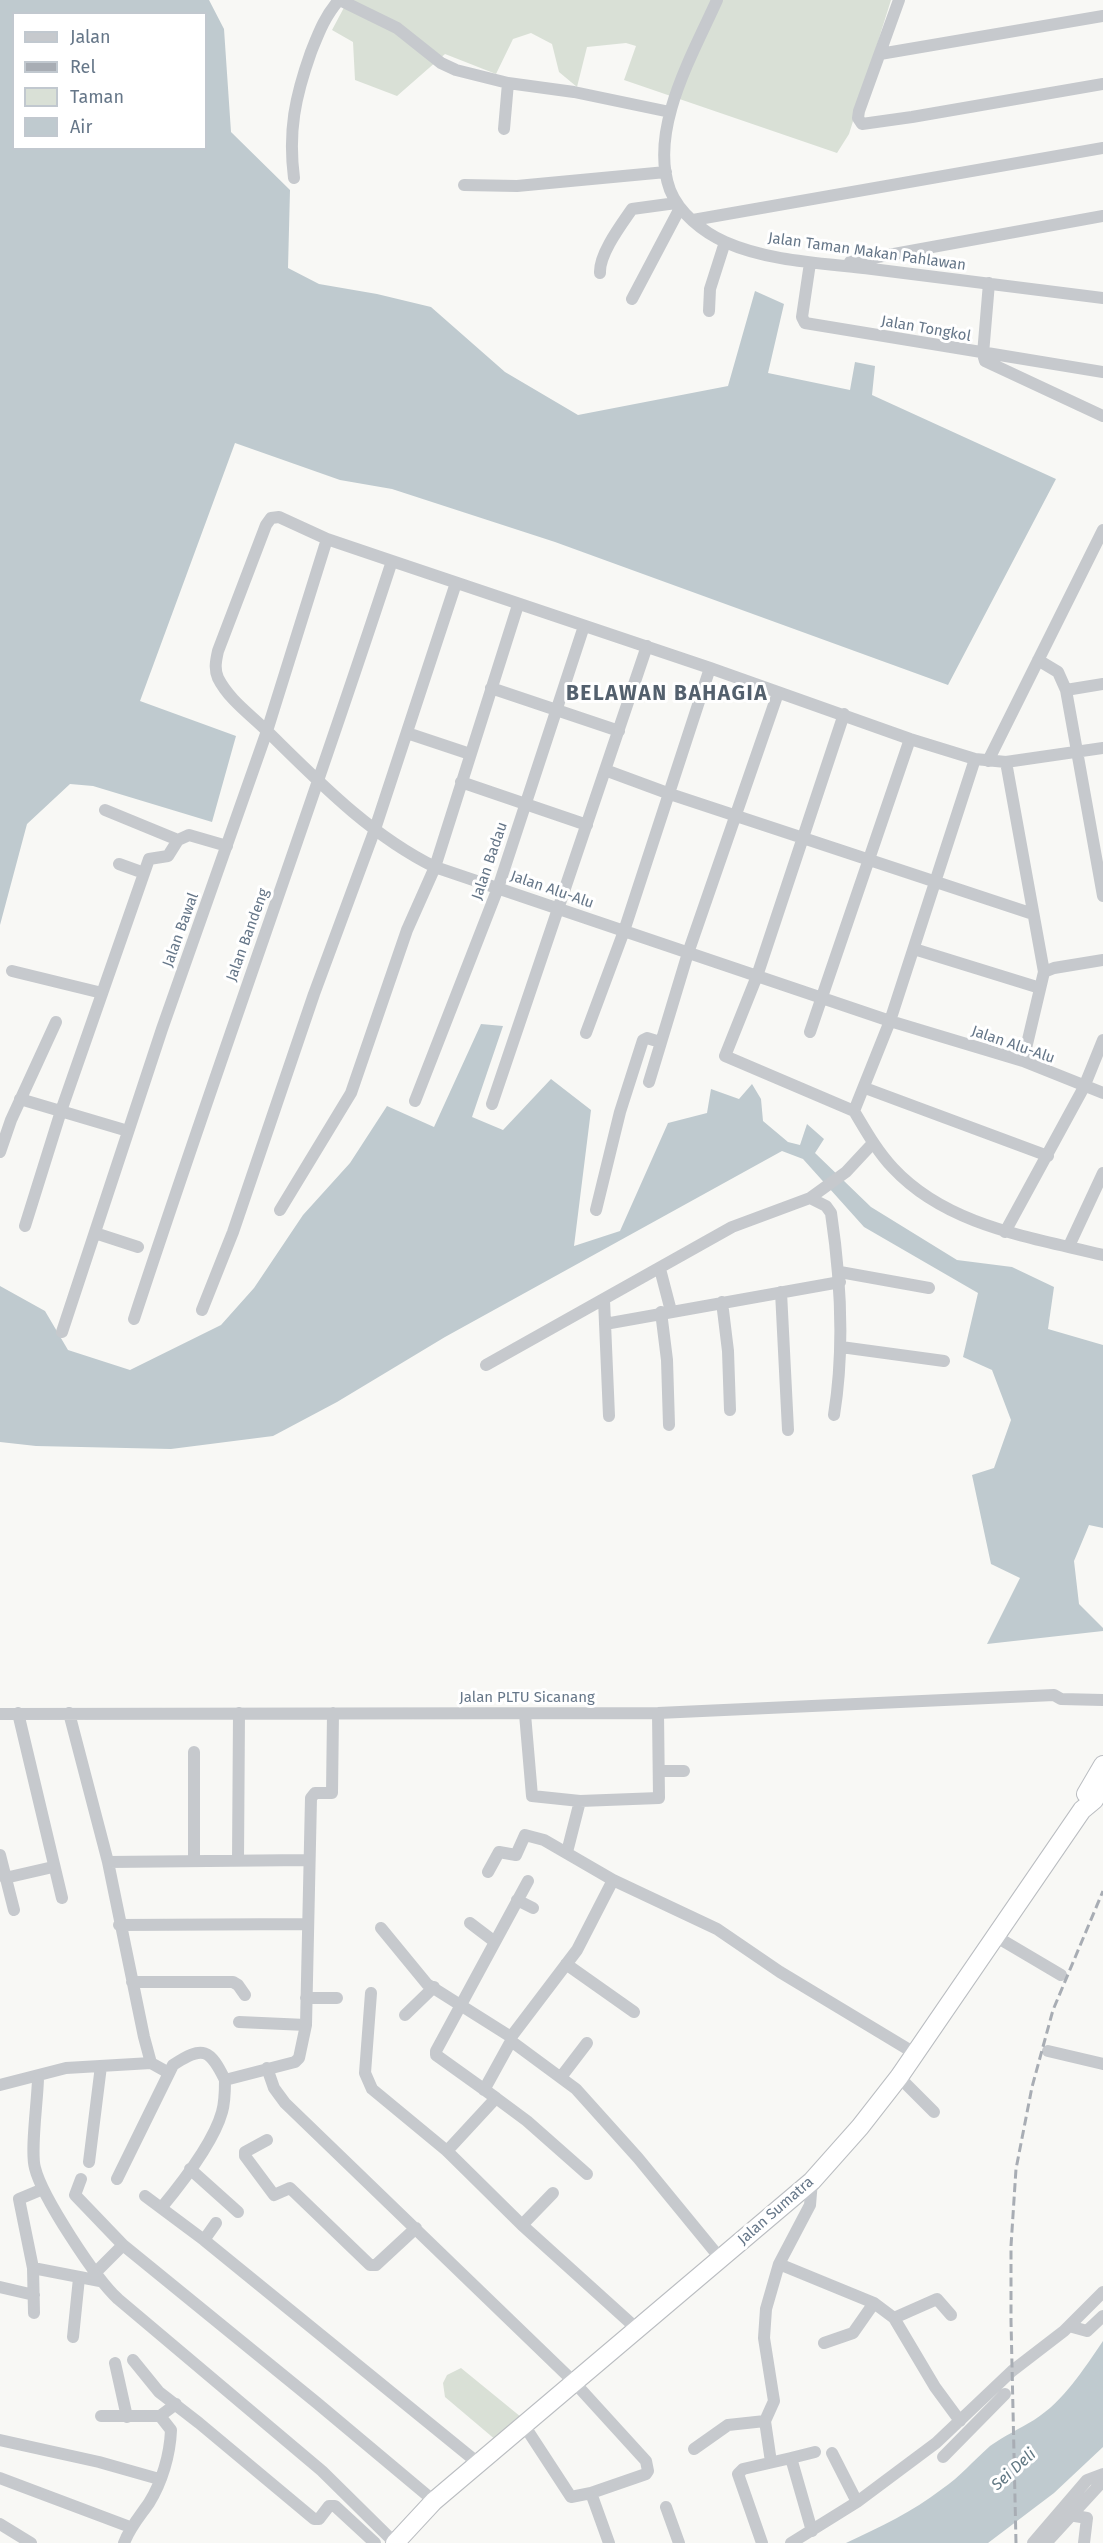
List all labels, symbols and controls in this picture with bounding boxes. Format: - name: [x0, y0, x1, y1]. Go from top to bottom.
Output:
- legend: [12, 12, 207, 150]
- text: Jalan: [70, 26, 111, 48]
- text: Rel: [70, 56, 96, 78]
- text: Taman: [70, 86, 124, 108]
- text: Air: [70, 116, 92, 138]
- street label: Jalan Taman Makan Pahlawan: [767, 229, 967, 275]
- street label: Jalan Tongkol: [880, 312, 972, 346]
- district label: BELAWAN BAHAGIA: [566, 681, 768, 707]
- street label: Jalan Badau: [468, 820, 512, 902]
- street label: Jalan Alu-Alu: [508, 867, 596, 913]
- street label: Jalan Bandeng: [223, 886, 273, 984]
- street label: Jalan Bawal: [159, 890, 203, 970]
- street label: Jalan Alu-Alu: [969, 1022, 1057, 1068]
- street label: Jalan PLTU Sicanang: [459, 1689, 595, 1707]
- street label: Jalan Sumatra: [734, 2173, 818, 2249]
- water label: Sei Deli: [988, 2445, 1040, 2495]

